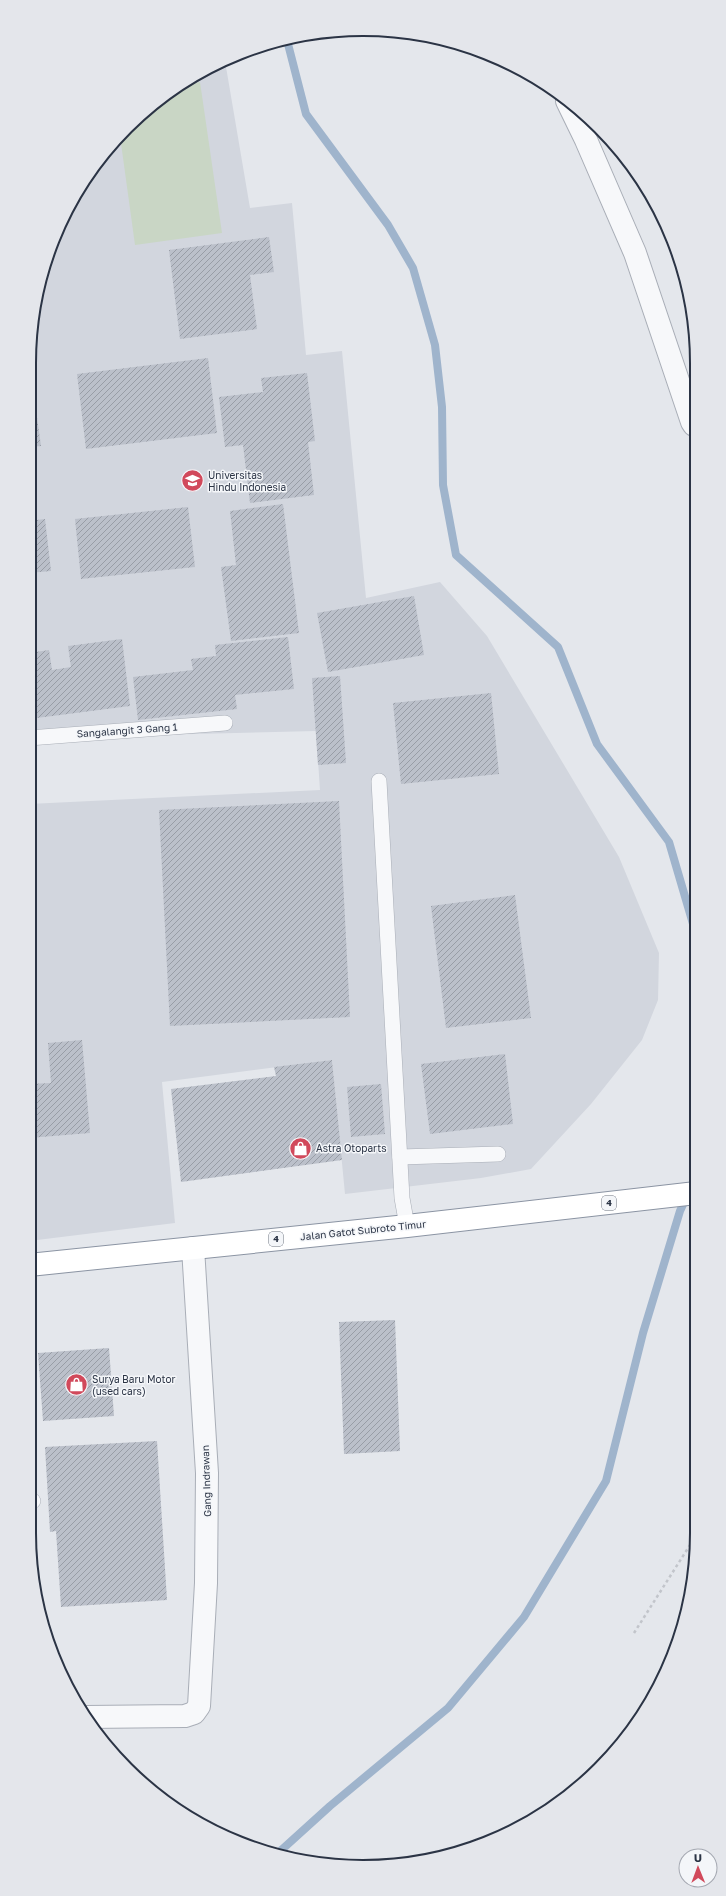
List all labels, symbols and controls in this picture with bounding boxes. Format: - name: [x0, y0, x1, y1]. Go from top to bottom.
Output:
- school or university icon: Universitas Hindu Indonesia: [179, 468, 205, 494]
- place label: Universitas Hindu Indonesia: [208, 469, 286, 493]
- street label: Sangalangit 3 Gang 1: [76, 720, 178, 740]
- shop icon: Astra Otoparts: [287, 1135, 313, 1161]
- place label: Astra Otoparts: [316, 1142, 387, 1154]
- road number: 4: [602, 1196, 616, 1210]
- street label: Jalan Gatot Subroto Timur: [300, 1217, 427, 1243]
- road number: 4: [269, 1232, 283, 1246]
- shop icon: Surya Baru Motor (used cars): [63, 1372, 89, 1398]
- place label: Surya Baru Motor (used cars): [92, 1373, 175, 1397]
- street label: Gang Indrawan: [199, 1445, 213, 1517]
- north arrow: [678, 1848, 718, 1888]
- text: U: [694, 1851, 702, 1864]

